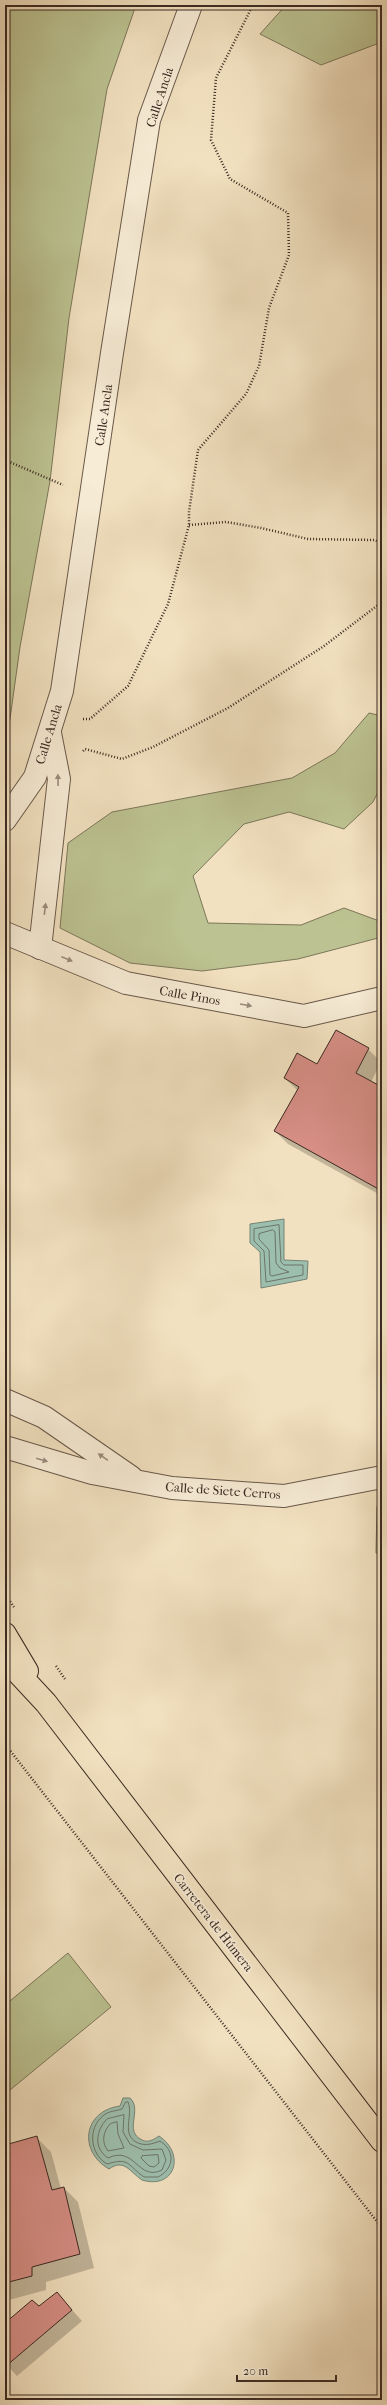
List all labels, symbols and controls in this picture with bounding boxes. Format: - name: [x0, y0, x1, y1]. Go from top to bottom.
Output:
- street label: Calle Ancla: [143, 64, 177, 129]
- street label: Calle Ancla: [92, 382, 115, 447]
- street label: Calle Ancla: [32, 701, 65, 766]
- one-way arrow: [55, 773, 61, 786]
- one-way arrow: [42, 903, 48, 915]
- one-way arrow: [61, 957, 73, 963]
- street label: Calle Pinos: [158, 983, 222, 1008]
- one-way arrow: [240, 1003, 252, 1009]
- one-way arrow: [98, 1453, 108, 1461]
- one-way arrow: [36, 1457, 48, 1463]
- street label: Calle de Siete Cerros: [165, 1479, 281, 1502]
- street label: Carretera de Húmera: [171, 1870, 257, 1975]
- scale bar: [237, 2357, 336, 2383]
- text: 20 m: [243, 2364, 268, 2378]

